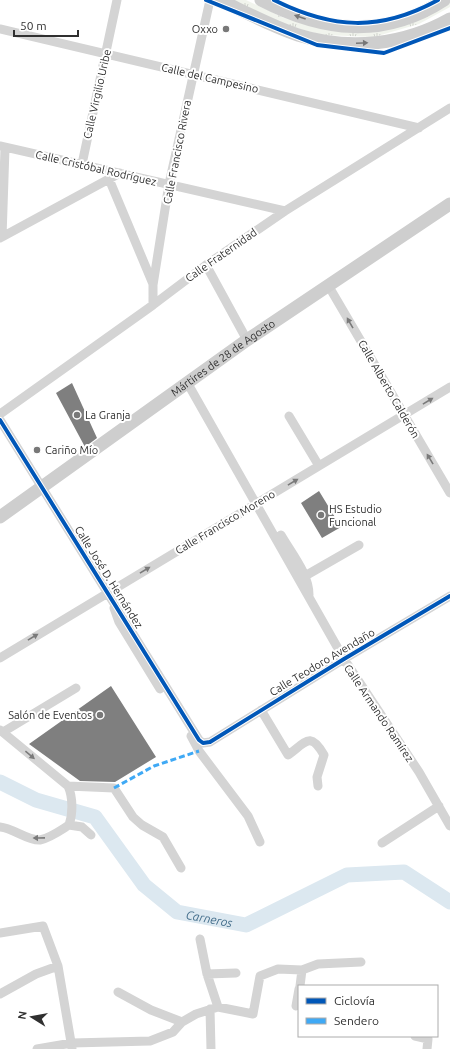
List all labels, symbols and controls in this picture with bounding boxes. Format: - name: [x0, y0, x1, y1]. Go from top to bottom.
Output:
- scale bar: [14, 12, 78, 38]
- one-way arrow: [293, 14, 305, 20]
- text: 50 m: [20, 19, 47, 32]
- place label: Oxxo: [192, 23, 218, 35]
- marker: Oxxo: [221, 24, 231, 34]
- one-way arrow: [356, 40, 368, 47]
- street label: Calle Virgilio Uribe: [81, 48, 113, 140]
- street label: Calle del Campesino: [160, 61, 260, 95]
- street label: Calle Francisco Rivera: [161, 99, 193, 205]
- street label: Calle Cristóbal Rodríguez: [34, 148, 158, 188]
- street label: Calle Fraternidad: [183, 226, 259, 284]
- street label: Mártires de 28 de Agosto: [169, 317, 277, 399]
- one-way arrow: [347, 317, 354, 329]
- street label: Calle Alberto Calderón: [356, 338, 422, 440]
- one-way arrow: [422, 397, 434, 404]
- place label: La Granja: [85, 409, 131, 421]
- marker: La Granja: [72, 410, 82, 420]
- place label: Cariño Mío: [45, 444, 98, 456]
- marker: Cariño Mío: [32, 445, 42, 455]
- one-way arrow: [426, 454, 434, 464]
- one-way arrow: [287, 479, 298, 486]
- street label: Calle Francisco Moreno: [173, 487, 277, 557]
- place label: HS Estudio Funcional: [329, 503, 382, 528]
- marker: HS Estudio Funcional: [316, 510, 326, 520]
- street label: Calle José D. Hernández: [73, 524, 145, 630]
- one-way arrow: [140, 566, 150, 574]
- street label: Calle Teodoro Avendaño: [267, 626, 377, 698]
- one-way arrow: [27, 634, 39, 641]
- street label: Calle Armando Ramírez: [342, 662, 416, 764]
- place label: Salón de Eventos: [8, 709, 92, 721]
- marker: Salón de Eventos: [95, 710, 105, 720]
- one-way arrow: [25, 750, 35, 759]
- one-way arrow: [32, 835, 45, 841]
- water label: Carneros: [185, 907, 234, 929]
- legend: [298, 985, 438, 1037]
- text: Ciclovía: [334, 994, 375, 1007]
- north arrow: [12, 997, 52, 1037]
- text: N: [16, 1010, 29, 1020]
- text: Sendero: [334, 1014, 379, 1027]

